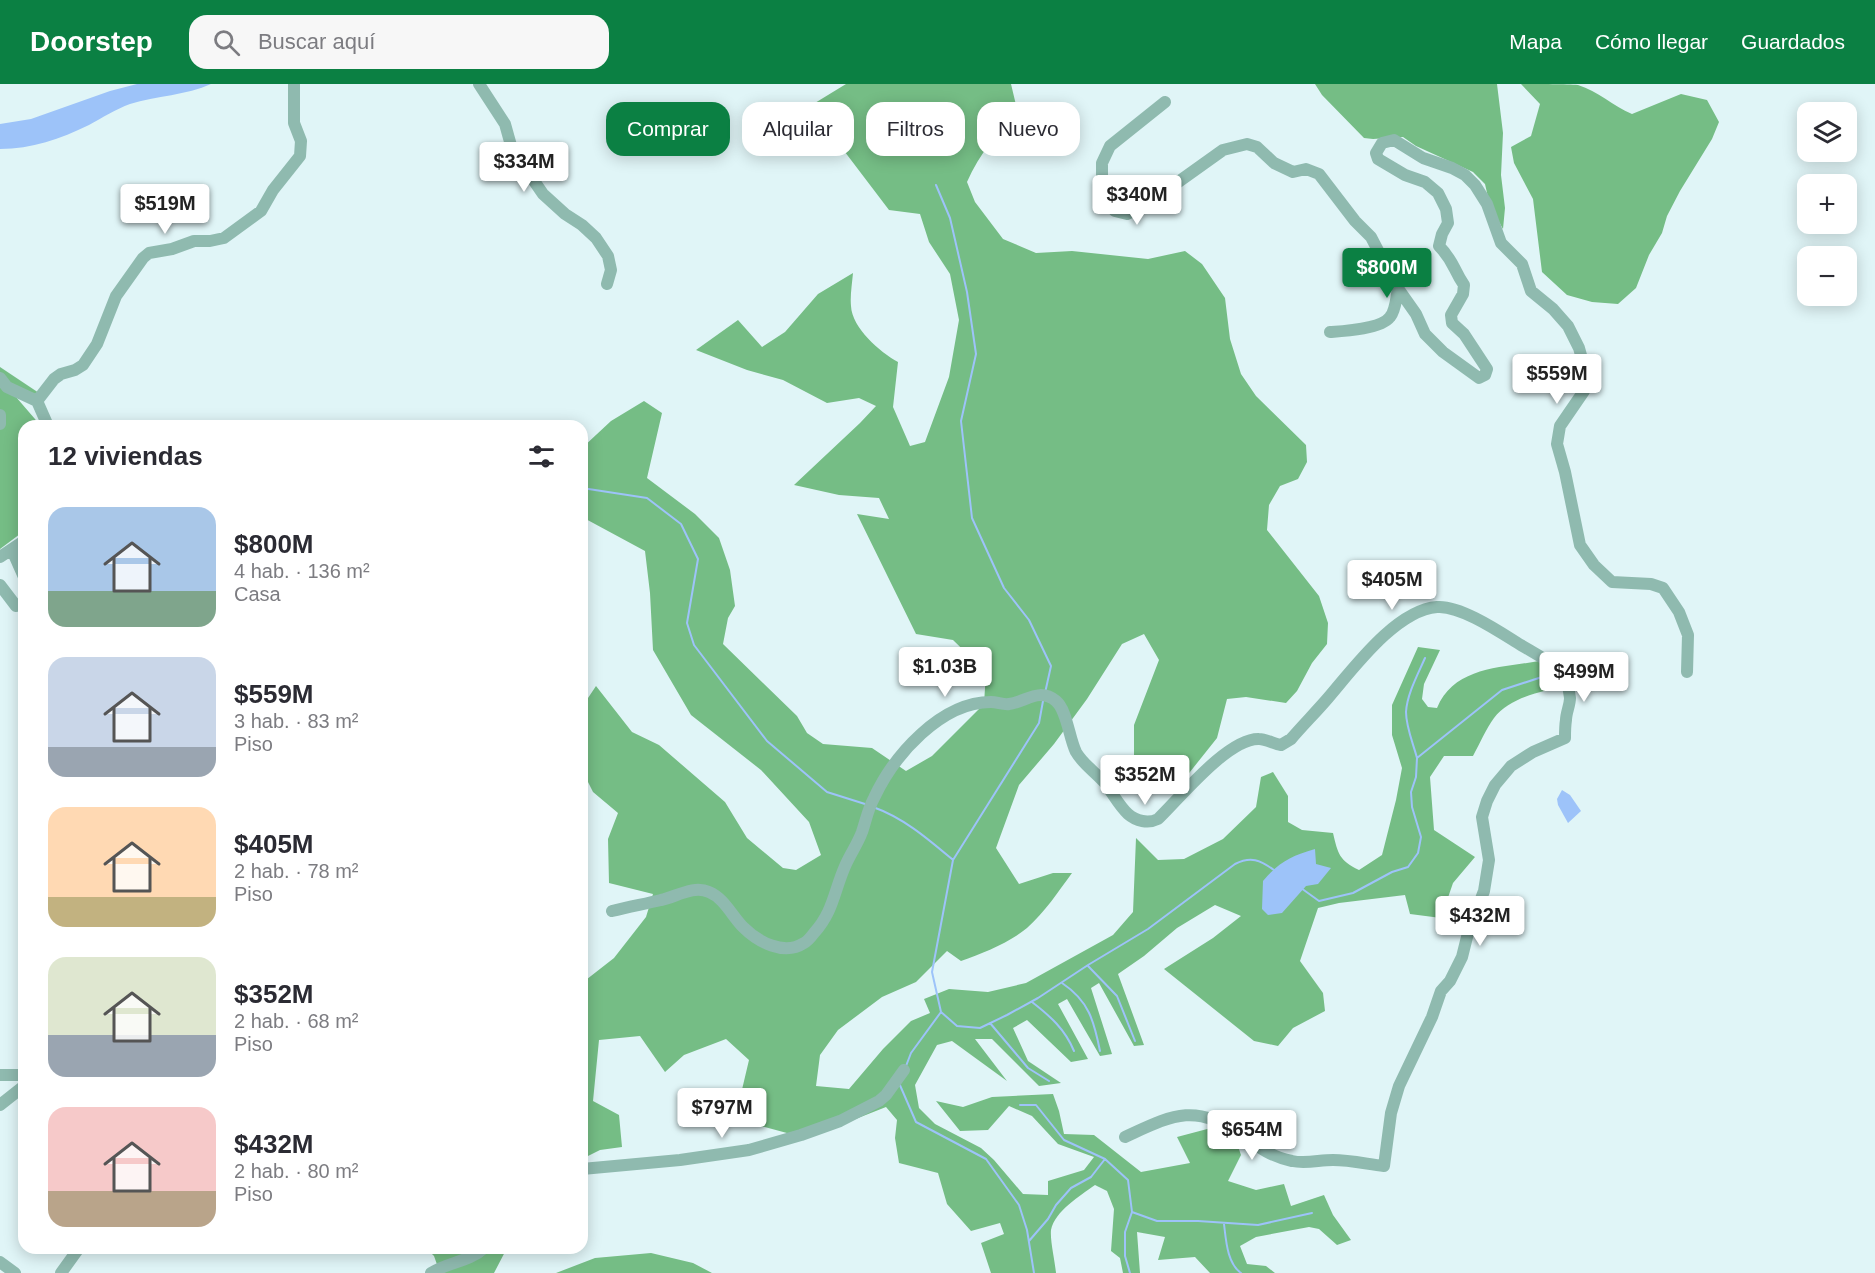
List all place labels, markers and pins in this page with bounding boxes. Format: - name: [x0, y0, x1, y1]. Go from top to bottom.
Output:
- pin: $334M: [482, 142, 566, 193]
- pin: $340M: [1095, 175, 1179, 226]
- pin: $519M: [123, 184, 207, 235]
- pin: $800M: [1345, 248, 1429, 299]
- pin: $559M: [1515, 354, 1599, 405]
- pin: $405M: [1350, 560, 1434, 611]
- pin: $1.03B: [896, 647, 994, 698]
- pin: $499M: [1542, 652, 1626, 703]
- pin: $352M: [1103, 755, 1187, 806]
- pin: $432M: [1438, 896, 1522, 947]
- pin: $797M: [680, 1088, 764, 1139]
- pin: $654M: [1210, 1110, 1294, 1161]

